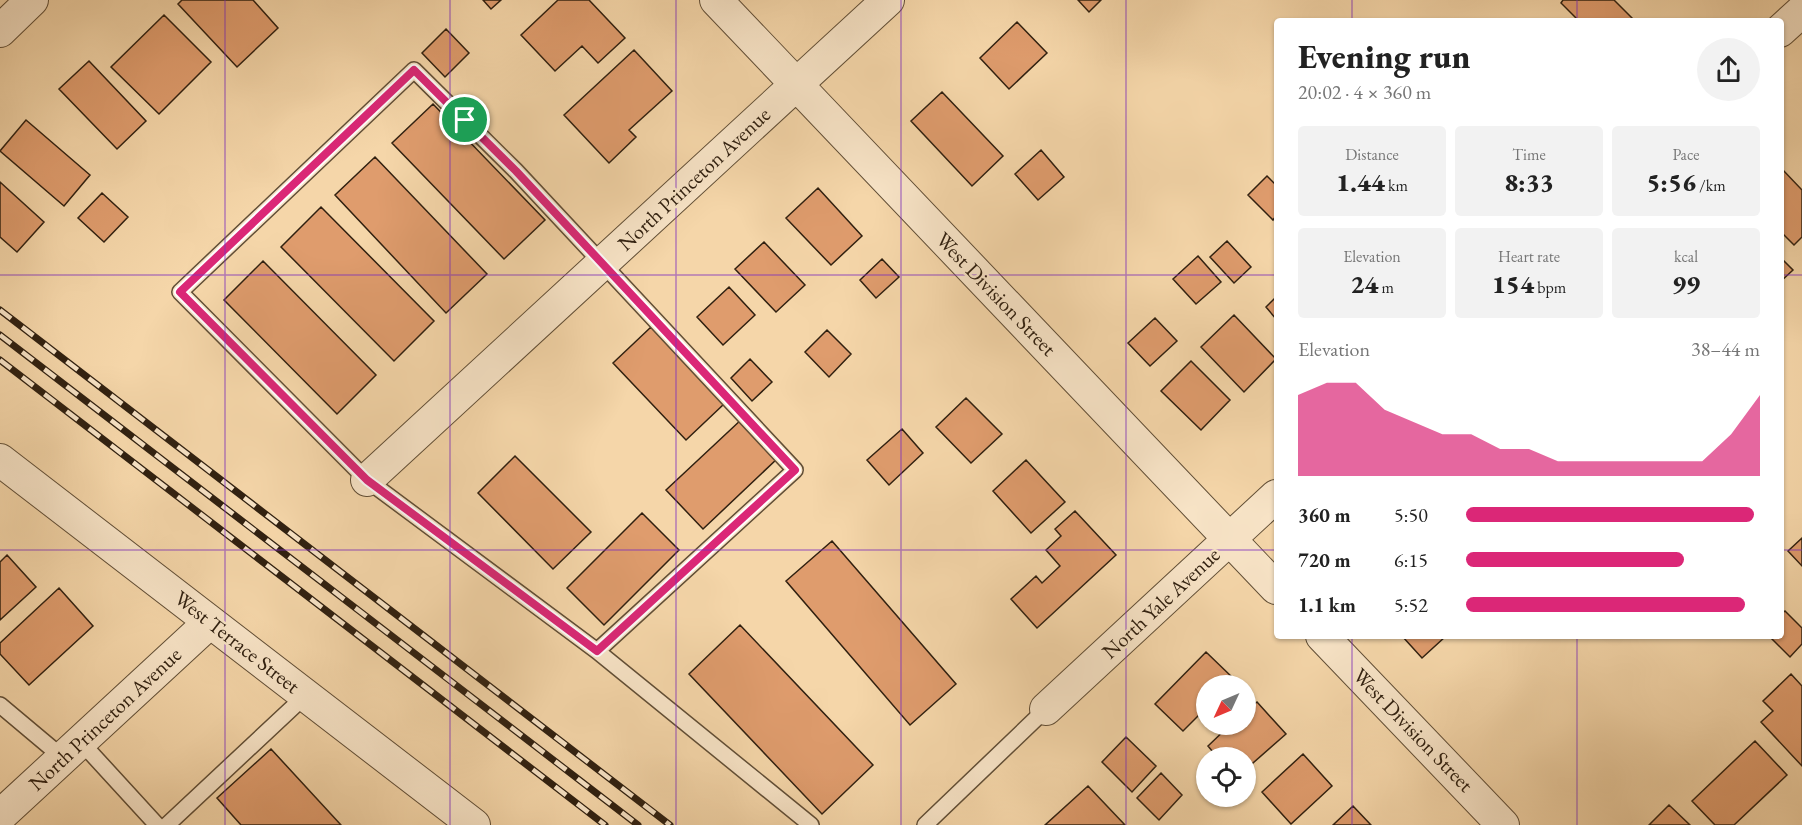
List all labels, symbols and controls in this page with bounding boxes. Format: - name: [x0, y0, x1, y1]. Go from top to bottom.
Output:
- text: Evening run: [1298, 35, 1470, 78]
- button: share: [1697, 38, 1760, 101]
- text: 20:02 · 4 × 360 m: [1298, 79, 1431, 105]
- pin: [439, 94, 490, 145]
- street label: North Princeton Avenue: [612, 101, 776, 256]
- icon: arrive: [448, 103, 481, 136]
- text: Distance: [1345, 144, 1399, 165]
- text: Time: [1512, 144, 1546, 165]
- text: Pace: [1673, 144, 1699, 165]
- text: 1.44: [1336, 165, 1385, 199]
- text: 8:33: [1504, 165, 1554, 199]
- text: 5:56: [1646, 165, 1696, 199]
- text: km: [1385, 175, 1408, 196]
- text: /km: [1696, 175, 1726, 196]
- street label: West Division Street: [930, 226, 1063, 362]
- text: Elevation: [1343, 246, 1401, 267]
- text: Heart rate: [1498, 246, 1560, 267]
- text: kcal: [1674, 246, 1698, 267]
- text: 24: [1350, 267, 1378, 301]
- text: 154: [1492, 267, 1534, 301]
- text: 99: [1672, 267, 1700, 301]
- text: m: [1378, 277, 1394, 298]
- text: bpm: [1534, 277, 1566, 298]
- text: Elevation: [1298, 336, 1370, 362]
- text: 38–44 m: [1691, 336, 1760, 362]
- text: 360 m: [1298, 502, 1351, 528]
- text: 5:50: [1394, 502, 1428, 528]
- street label: North Yale Avenue: [1096, 541, 1225, 664]
- text: 720 m: [1298, 547, 1351, 573]
- text: 6:15: [1394, 547, 1428, 573]
- street label: West Terrace Street: [169, 584, 306, 699]
- text: 1.1 km: [1298, 592, 1356, 618]
- text: 5:52: [1394, 592, 1428, 618]
- street label: North Princeton Avenue: [23, 641, 187, 796]
- street label: West Division Street: [1347, 662, 1480, 798]
- north arrow: [1196, 675, 1256, 735]
- map controls: [1196, 675, 1256, 807]
- button: locate: [1196, 747, 1256, 807]

